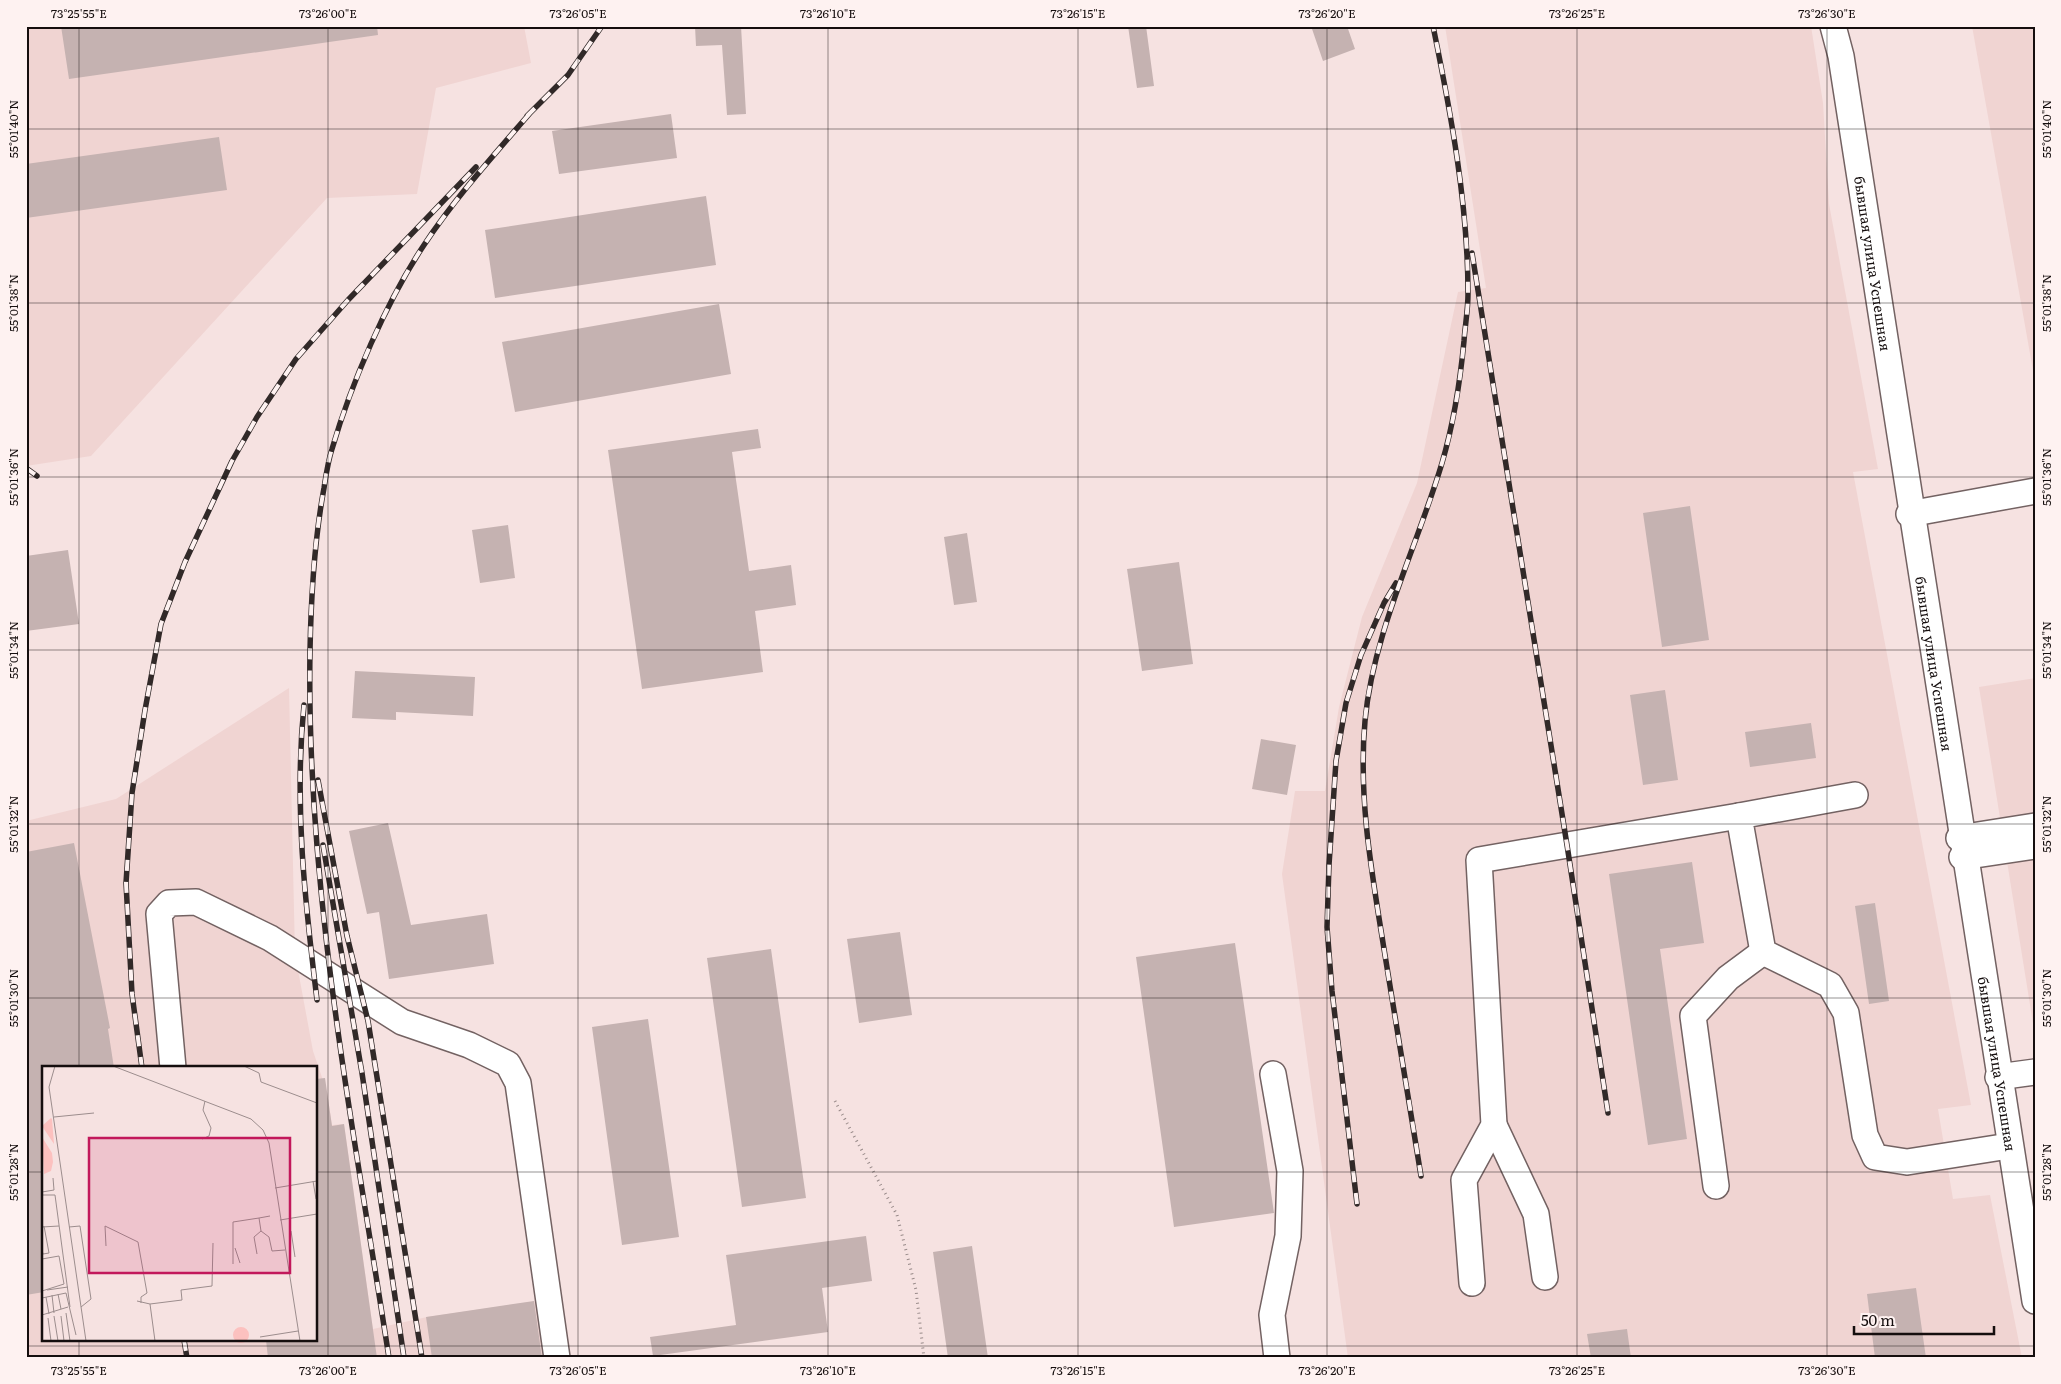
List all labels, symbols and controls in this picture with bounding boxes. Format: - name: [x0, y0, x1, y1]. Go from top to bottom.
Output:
- text: 73°25'55"E: [51, 4, 107, 22]
- text: 73°26'00"E: [299, 4, 357, 22]
- text: 73°26'05"E: [549, 4, 607, 22]
- text: 73°26'10"E: [800, 4, 856, 22]
- text: 73°26'15"E: [1050, 4, 1106, 22]
- text: 73°26'20"E: [1298, 4, 1356, 22]
- text: 73°26'25"E: [1549, 4, 1605, 22]
- text: 73°26'30"E: [1798, 4, 1856, 22]
- text: 55°01'40"N: [4, 100, 22, 158]
- text: 55°01'40"N: [2037, 100, 2055, 158]
- street label: бывшая улица Успешная: [1850, 175, 1896, 352]
- text: 55°01'38"N: [4, 274, 22, 332]
- text: 55°01'38"N: [2037, 274, 2055, 332]
- text: 55°01'36"N: [4, 448, 22, 506]
- text: 55°01'36"N: [2037, 448, 2055, 506]
- street label: бывшая улица Успешная: [1911, 575, 1958, 753]
- text: 55°01'34"N: [4, 621, 22, 679]
- text: 55°01'34"N: [2037, 621, 2055, 679]
- text: 55°01'32"N: [4, 795, 22, 853]
- text: 55°01'32"N: [2037, 795, 2055, 853]
- text: 55°01'30"N: [4, 969, 22, 1027]
- text: 55°01'30"N: [2037, 969, 2055, 1027]
- street label: бывшая улица Успешная: [1974, 975, 2021, 1153]
- inset map: [42, 1066, 318, 1342]
- text: 55°01'28"N: [4, 1143, 22, 1201]
- text: 55°01'28"N: [2037, 1143, 2055, 1201]
- scale bar: [1854, 1304, 1994, 1336]
- text: 50 m: [1861, 1308, 1895, 1331]
- text: 73°25'55"E: [51, 1361, 107, 1379]
- text: 73°26'00"E: [299, 1361, 357, 1379]
- text: 73°26'05"E: [549, 1361, 607, 1379]
- text: 73°26'10"E: [800, 1361, 856, 1379]
- text: 73°26'15"E: [1050, 1361, 1106, 1379]
- text: 73°26'20"E: [1298, 1361, 1356, 1379]
- text: 73°26'25"E: [1549, 1361, 1605, 1379]
- text: 73°26'30"E: [1798, 1361, 1856, 1379]

